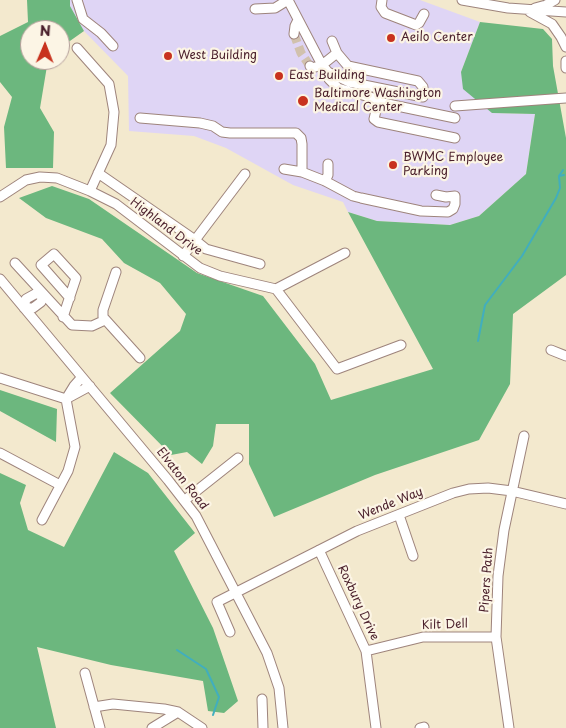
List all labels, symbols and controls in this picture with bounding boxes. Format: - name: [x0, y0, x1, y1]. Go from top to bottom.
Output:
- north arrow: [20, 20, 70, 70]
- text: N: [40, 20, 51, 41]
- place label: Aeilo Center: [401, 31, 473, 45]
- marker: Aeilo Center: [385, 32, 397, 44]
- place label: West Building: [178, 49, 257, 63]
- marker: West Building: [162, 50, 174, 62]
- place label: East Building: [289, 69, 365, 83]
- marker: East Building: [273, 70, 285, 82]
- place label: Baltimore Washington Medical Center: [314, 87, 441, 115]
- marker: Baltimore Washington Medical Center: [296, 94, 310, 108]
- place label: BWMC Employee Parking: [403, 151, 503, 179]
- marker: BWMC Employee Parking: [387, 159, 399, 171]
- street label: Highland Drive: [127, 195, 205, 259]
- street label: Elvaton Road: [153, 445, 211, 513]
- street label: Wende Way: [357, 485, 425, 523]
- street label: Pipers Path: [478, 547, 496, 613]
- street label: Roxbury Drive: [334, 563, 382, 643]
- street label: Kilt Dell: [422, 617, 468, 633]

